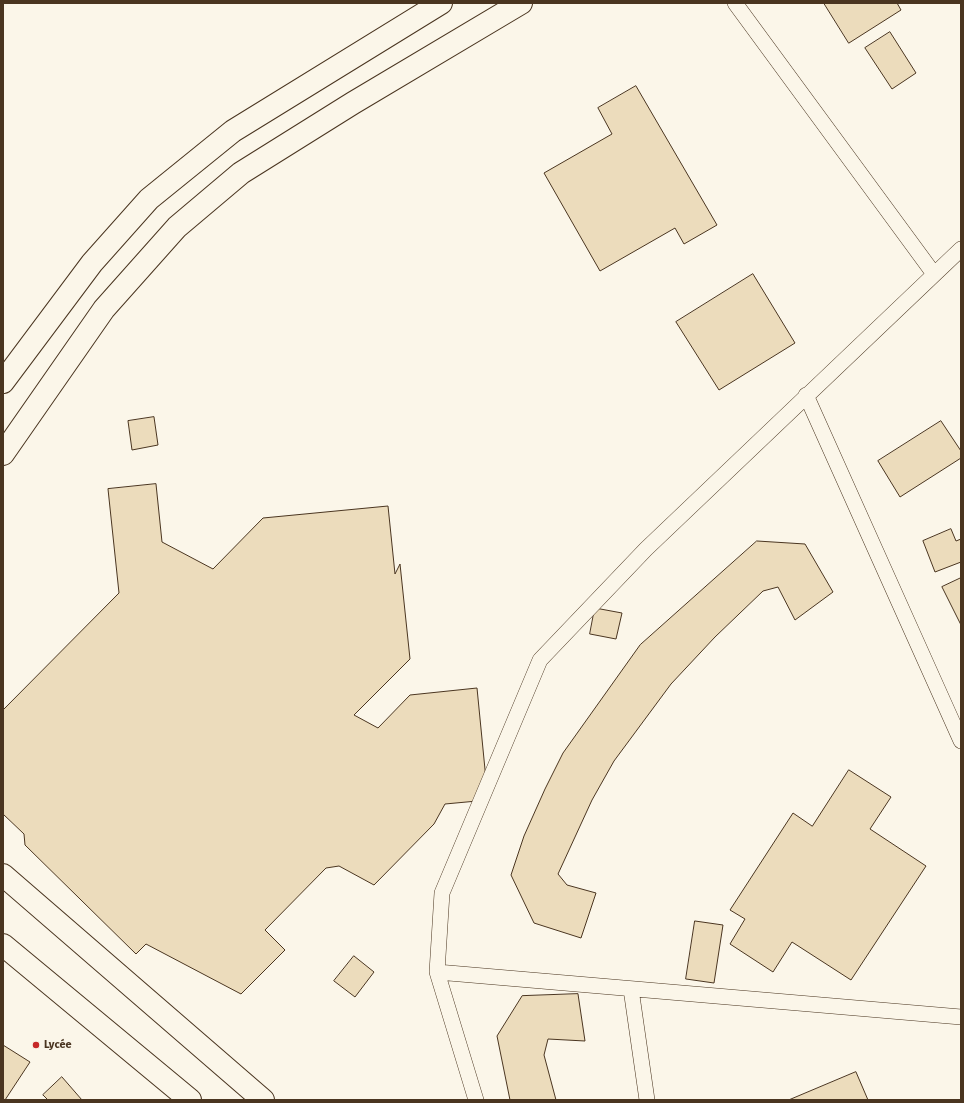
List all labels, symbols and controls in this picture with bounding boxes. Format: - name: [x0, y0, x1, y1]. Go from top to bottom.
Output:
- place label: Lycée: [44, 1038, 72, 1052]
- marker: Lycée: [31, 1040, 41, 1050]

